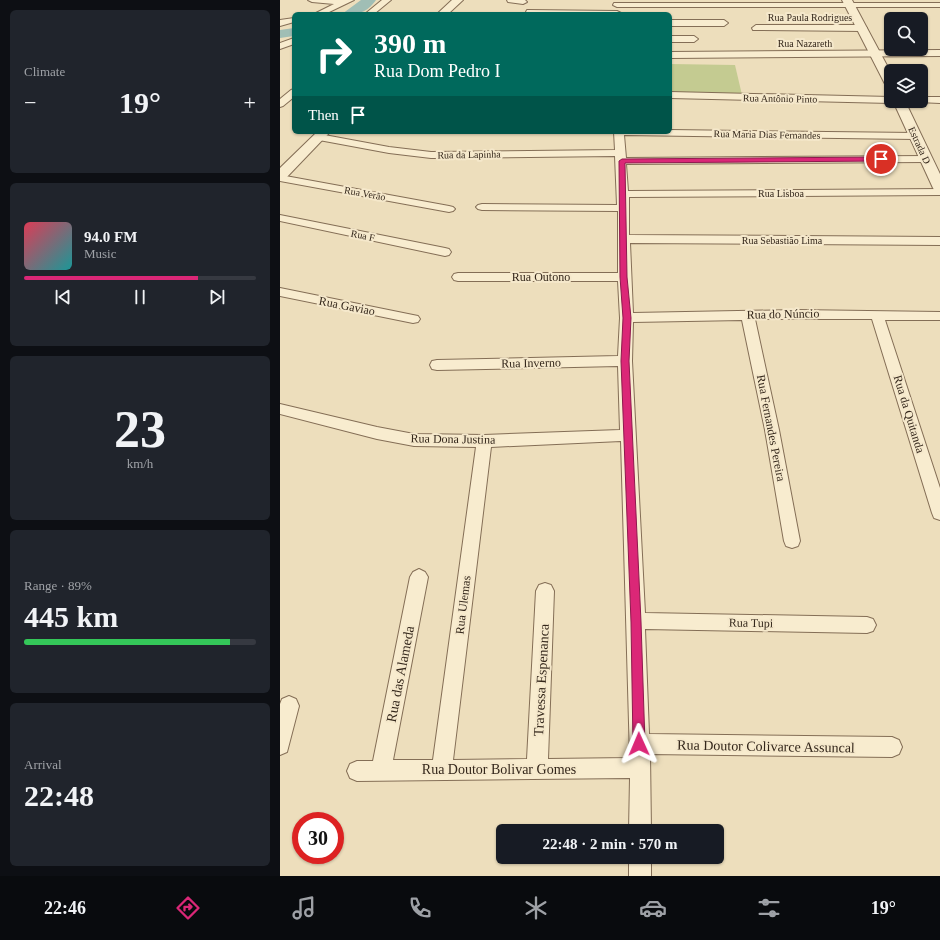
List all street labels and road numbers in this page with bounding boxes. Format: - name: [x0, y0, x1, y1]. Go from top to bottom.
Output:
- street label: Rua Paula Rodrigues: [768, 12, 852, 23]
- street label: Rua Nazareth: [778, 38, 832, 49]
- street label: Rua Antônio Pinto: [743, 92, 817, 105]
- street label: Estrada D: [906, 125, 933, 166]
- street label: Rua Maria Dias Fernandes: [713, 128, 821, 141]
- street label: Rua da Lapinha: [437, 148, 501, 161]
- street label: Rua Verão: [343, 184, 386, 203]
- street label: Rua Lisboa: [758, 188, 804, 199]
- street label: Rua F: [350, 228, 376, 243]
- street label: Rua Sebastião Lima: [742, 235, 823, 246]
- street label: Rua Outono: [512, 270, 570, 284]
- street label: Rua Gaviao: [318, 294, 376, 318]
- street label: Rua do Núncio: [747, 306, 819, 322]
- street label: Rua Inverno: [501, 355, 561, 371]
- street label: Rua Fernandes Pereira: [754, 373, 788, 483]
- street label: Rua da Quitanda: [891, 373, 928, 455]
- street label: Rua Dona Justina: [411, 431, 496, 447]
- street label: Rua Ulemas: [452, 575, 474, 635]
- street label: Rua Tupi: [729, 616, 774, 630]
- street label: Travessa Espenanca: [531, 623, 552, 737]
- street label: Rua das Alameda: [384, 624, 417, 724]
- street label: Rua Doutor Colivarce Assuncal: [677, 737, 855, 756]
- street label: Rua Doutor Bolivar Gomes: [422, 762, 576, 777]

